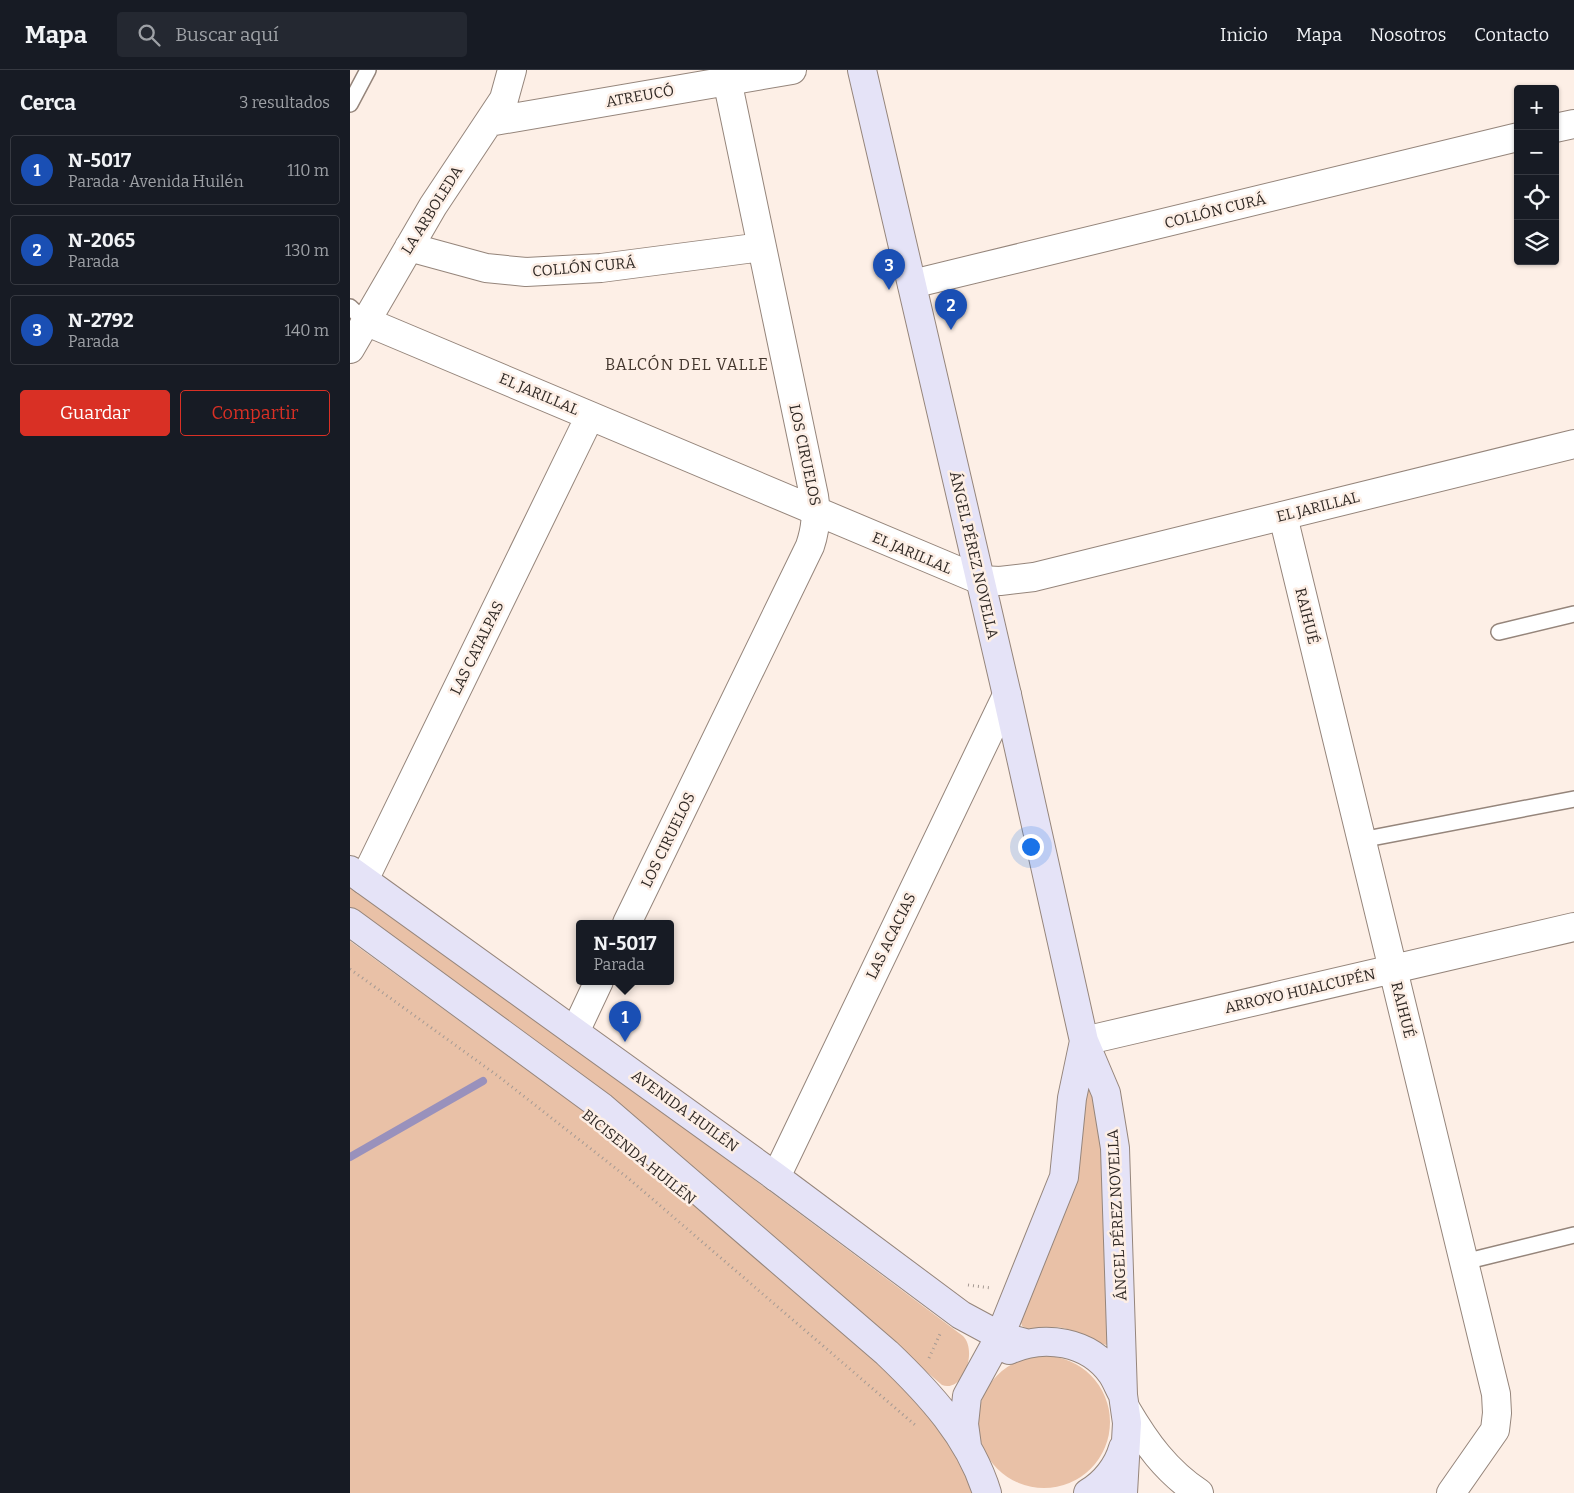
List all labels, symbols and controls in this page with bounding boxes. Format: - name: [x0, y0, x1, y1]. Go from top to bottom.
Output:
- search box: [117, 12, 467, 57]
- text: Mapa: [25, 21, 87, 49]
- icon: search: [135, 21, 163, 49]
- text: Buscar aquí: [175, 23, 279, 46]
- text: Inicio: [1220, 24, 1268, 46]
- text: Mapa: [1296, 24, 1342, 46]
- text: Nosotros: [1370, 24, 1446, 46]
- text: Contacto: [1474, 24, 1549, 46]
- street label: ATREUCÓ: [605, 81, 675, 111]
- map controls: [1514, 85, 1559, 265]
- button: +: [1514, 85, 1559, 130]
- text: Cerca: [20, 90, 76, 116]
- text: 3 resultados: [239, 93, 330, 112]
- button: −: [1514, 130, 1559, 175]
- text: N-5017: [68, 149, 131, 172]
- text: 1: [34, 161, 40, 180]
- text: 110 m: [287, 161, 329, 180]
- street label: LA ARBOLEDA: [398, 162, 467, 258]
- text: Parada · Avenida Huilén: [68, 172, 244, 191]
- button: locate: [1514, 175, 1559, 220]
- street label: COLLÓN CURÁ: [1163, 190, 1268, 232]
- button: layers: [1514, 220, 1559, 265]
- text: N-2065: [68, 229, 135, 252]
- text: 2: [32, 241, 42, 260]
- text: 130 m: [285, 241, 329, 260]
- pin: 3: [873, 249, 905, 290]
- text: Parada: [68, 252, 119, 271]
- street label: COLLÓN CURÁ: [532, 253, 637, 280]
- pin: 2: [935, 289, 967, 330]
- text: N-2792: [68, 309, 134, 332]
- text: 3: [32, 321, 42, 340]
- text: 140 m: [284, 321, 329, 340]
- text: Parada: [68, 332, 119, 351]
- district label: BALCÓN DEL VALLE: [605, 354, 769, 374]
- street label: EL JARILLAL: [496, 369, 582, 419]
- button: Guardar: [20, 390, 170, 436]
- button: Compartir: [180, 390, 330, 436]
- street label: LOS CIRUELOS: [785, 402, 825, 508]
- street label: ÁNGEL PÉREZ NOVELLA: [946, 469, 1002, 641]
- street label: EL JARILLAL: [1275, 488, 1361, 526]
- street label: EL JARILLAL: [869, 528, 955, 578]
- street label: RAIHUÉ: [1291, 586, 1323, 646]
- street label: LAS CATALPAS: [447, 598, 507, 698]
- street label: LOS CIRUELOS: [637, 790, 699, 890]
- your location: [1018, 834, 1044, 860]
- street label: LAS ACACIAS: [862, 890, 920, 982]
- popup: [576, 920, 674, 985]
- text: N-5017: [593, 932, 657, 955]
- text: Parada: [593, 955, 645, 974]
- street label: ARROYO HUALCUPÉN: [1223, 965, 1377, 1017]
- street label: RAIHUÉ: [1387, 980, 1419, 1040]
- pin: 1: [609, 1001, 641, 1042]
- street label: AVENIDA HUILÉN: [628, 1066, 742, 1156]
- street label: BICISENDA HUILÉN: [579, 1106, 700, 1208]
- street label: ÁNGEL PÉREZ NOVELLA: [1103, 1128, 1130, 1301]

